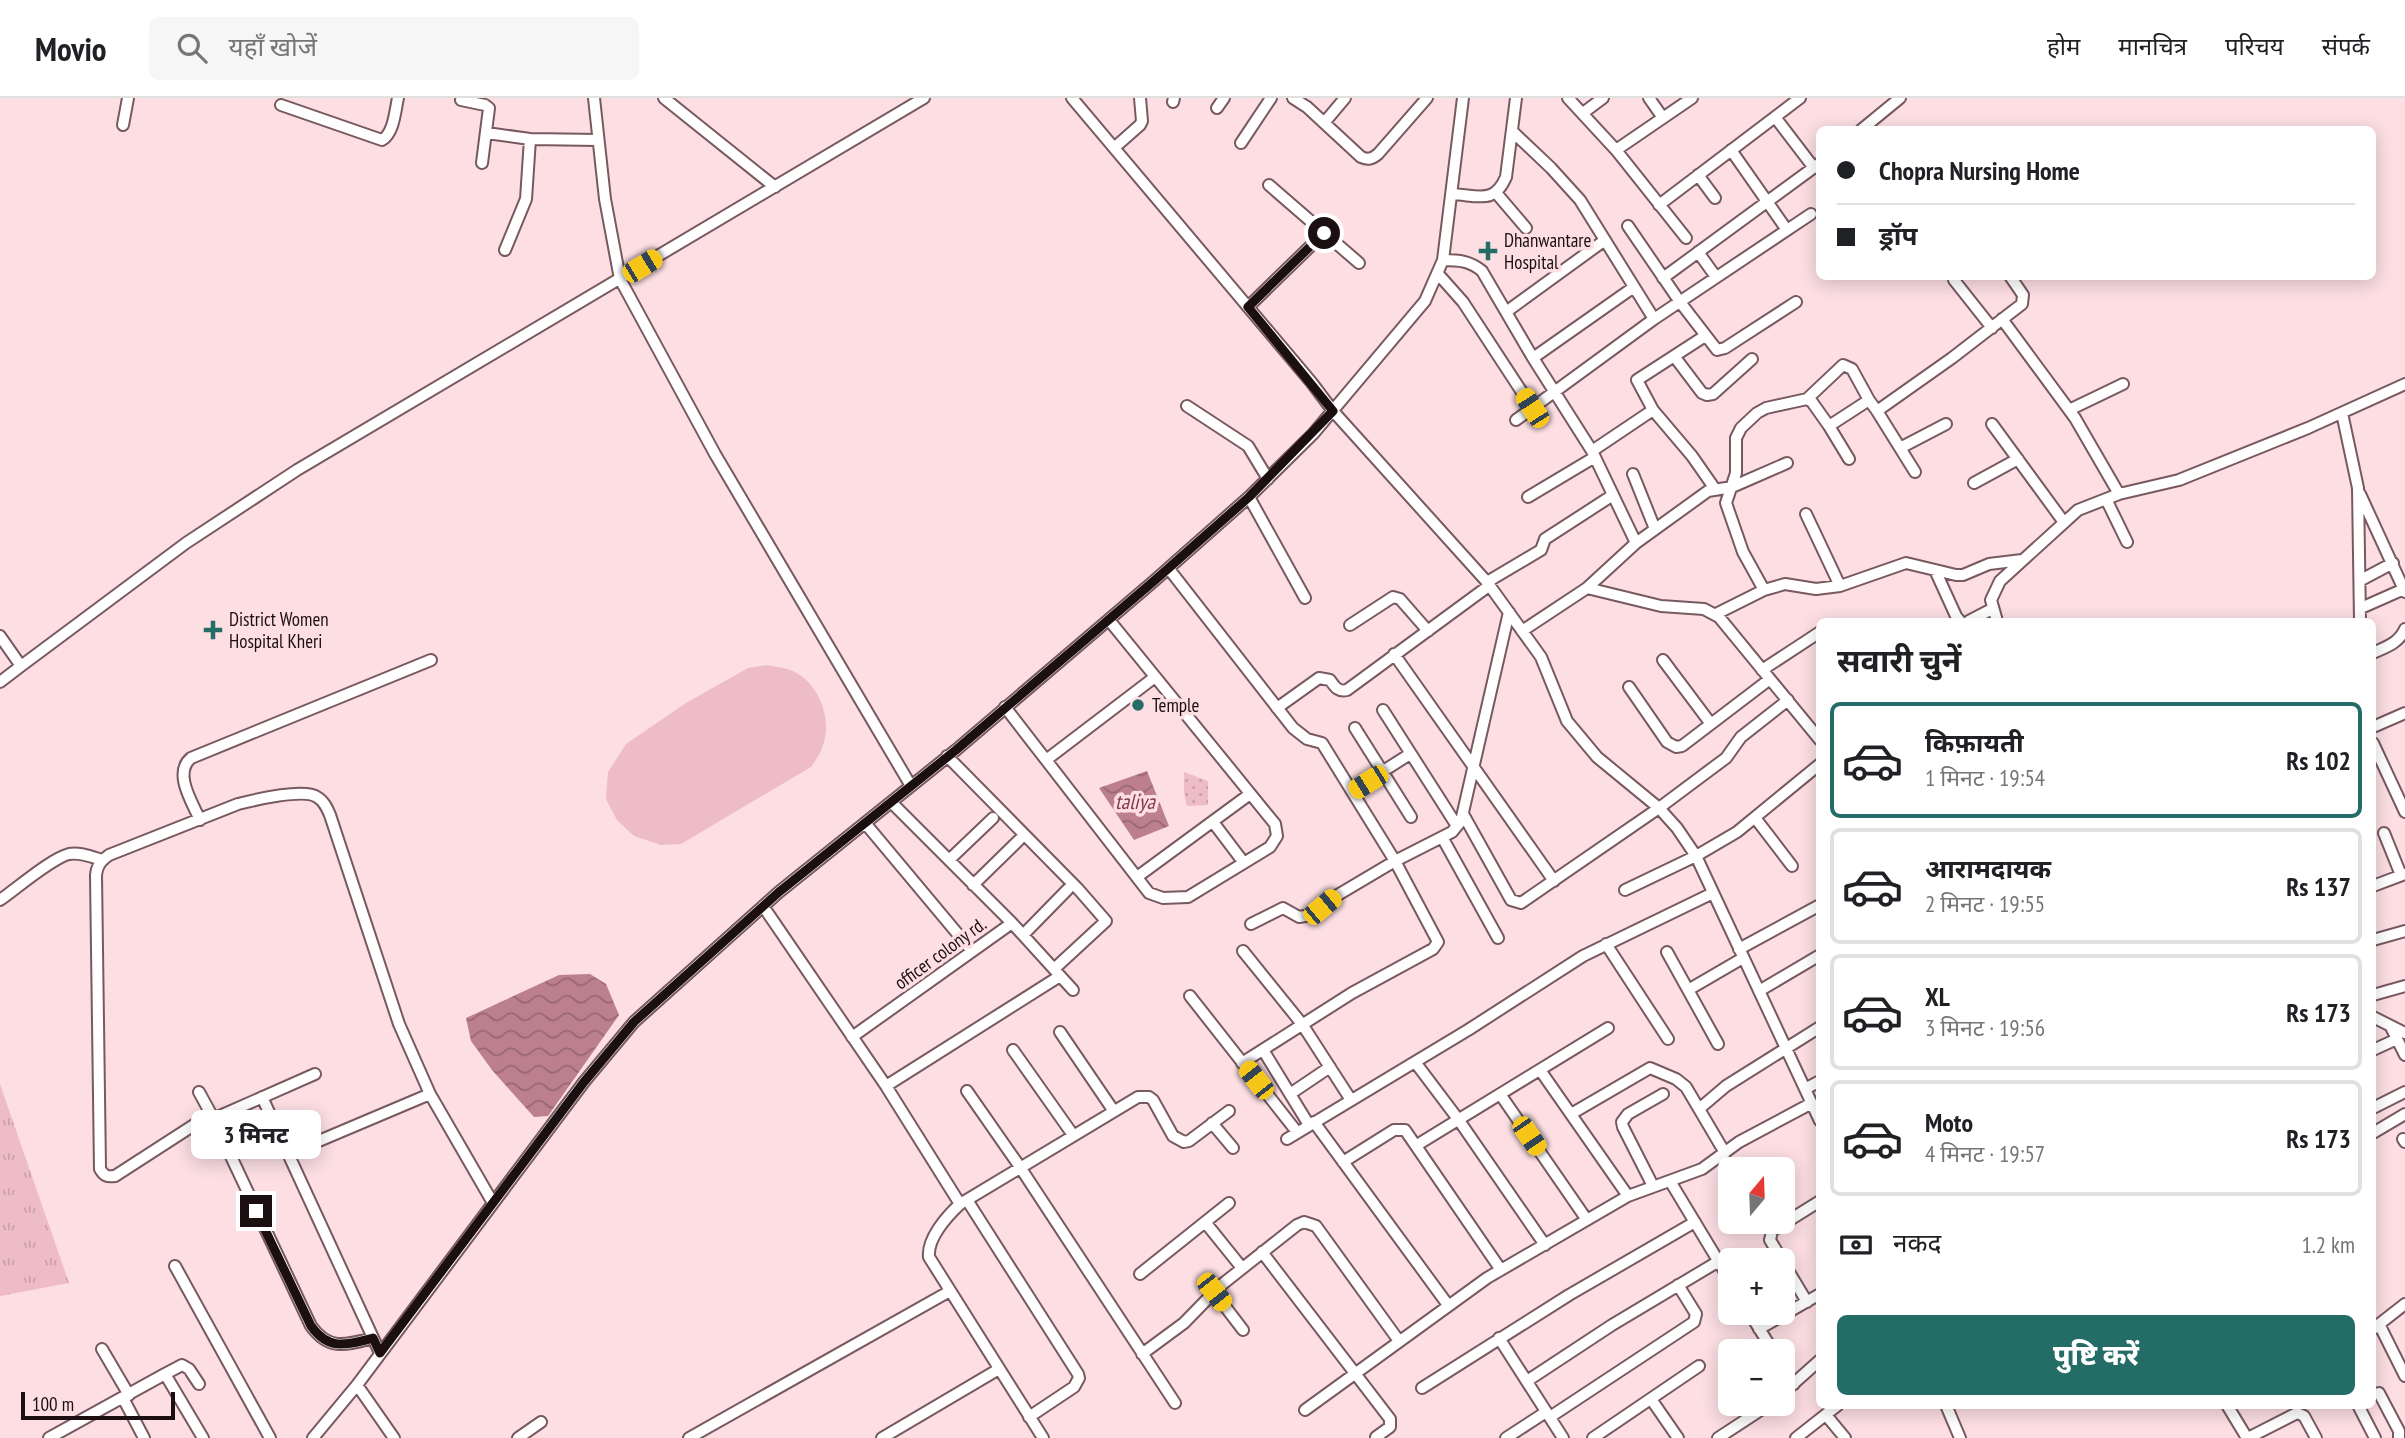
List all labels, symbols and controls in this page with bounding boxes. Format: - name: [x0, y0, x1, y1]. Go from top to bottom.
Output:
- search box: [149, 17, 639, 80]
- text: Movio: [35, 27, 107, 70]
- icon: search: [173, 29, 211, 67]
- text: यहाँ खोजें: [229, 30, 317, 63]
- text: होम: [2047, 31, 2080, 62]
- text: मानचित्र: [2118, 31, 2187, 62]
- text: परिचय: [2225, 31, 2284, 62]
- text: संपर्क: [2322, 31, 2370, 62]
- text: Chopra Nursing Home: [1879, 154, 2080, 187]
- route start: [1308, 217, 1340, 249]
- text: ड्रॉप: [1879, 219, 1917, 252]
- place label: Dhanwantare Hospital: [1504, 228, 1591, 274]
- marker: Dhanwantare Hospital: [1478, 241, 1498, 261]
- car: [619, 246, 666, 286]
- car: [1512, 385, 1553, 431]
- place label: District Women Hospital Kheri: [229, 607, 329, 653]
- marker: District Women Hospital Kheri: [203, 620, 223, 640]
- text: सवारी चुनें: [1837, 639, 1961, 681]
- place label: Temple: [1152, 693, 1199, 717]
- marker: Temple: [1130, 697, 1146, 713]
- text: किफ़ायती: [1925, 726, 2024, 759]
- icon: car: [1841, 729, 1904, 792]
- text: Rs 102: [2286, 744, 2351, 777]
- car: [1345, 762, 1392, 802]
- text: 1 मिनट · 19:54: [1925, 763, 2045, 792]
- water label: taliya: [1115, 788, 1157, 815]
- text: आरामदायक: [1925, 852, 2051, 885]
- icon: car: [1841, 855, 1904, 918]
- text: Rs 137: [2286, 870, 2351, 903]
- car: [1300, 885, 1345, 929]
- text: 2 मिनट · 19:55: [1925, 889, 2045, 918]
- street label: officer colony rd.: [889, 912, 991, 994]
- text: XL: [1925, 980, 1950, 1013]
- icon: car: [1841, 981, 1904, 1044]
- text: Rs 173: [2286, 996, 2351, 1029]
- text: 3 मिनट · 19:56: [1925, 1013, 2045, 1042]
- car: [1235, 1057, 1278, 1103]
- text: Moto: [1925, 1106, 1973, 1139]
- icon: car: [1841, 1107, 1904, 1170]
- callout: 3 मिनट: [191, 1110, 321, 1158]
- car: [1509, 1113, 1550, 1159]
- text: 3 मिनट: [223, 1120, 289, 1149]
- text: Rs 173: [2286, 1122, 2351, 1155]
- text: 4 मिनट · 19:57: [1925, 1139, 2045, 1168]
- north arrow: [1718, 1157, 1796, 1234]
- map controls: [1718, 1157, 1795, 1416]
- route end: [240, 1195, 272, 1227]
- icon: cash: [1837, 1226, 1875, 1264]
- text: नकद: [1893, 1226, 1941, 1259]
- text: 1.2 km: [2301, 1230, 2355, 1259]
- button: +: [1718, 1248, 1795, 1325]
- car: [1193, 1269, 1236, 1315]
- button: पुष्टि करें: [1837, 1315, 2355, 1395]
- button: −: [1718, 1339, 1795, 1416]
- scale bar: [21, 1389, 175, 1421]
- text: 100 m: [32, 1392, 74, 1416]

